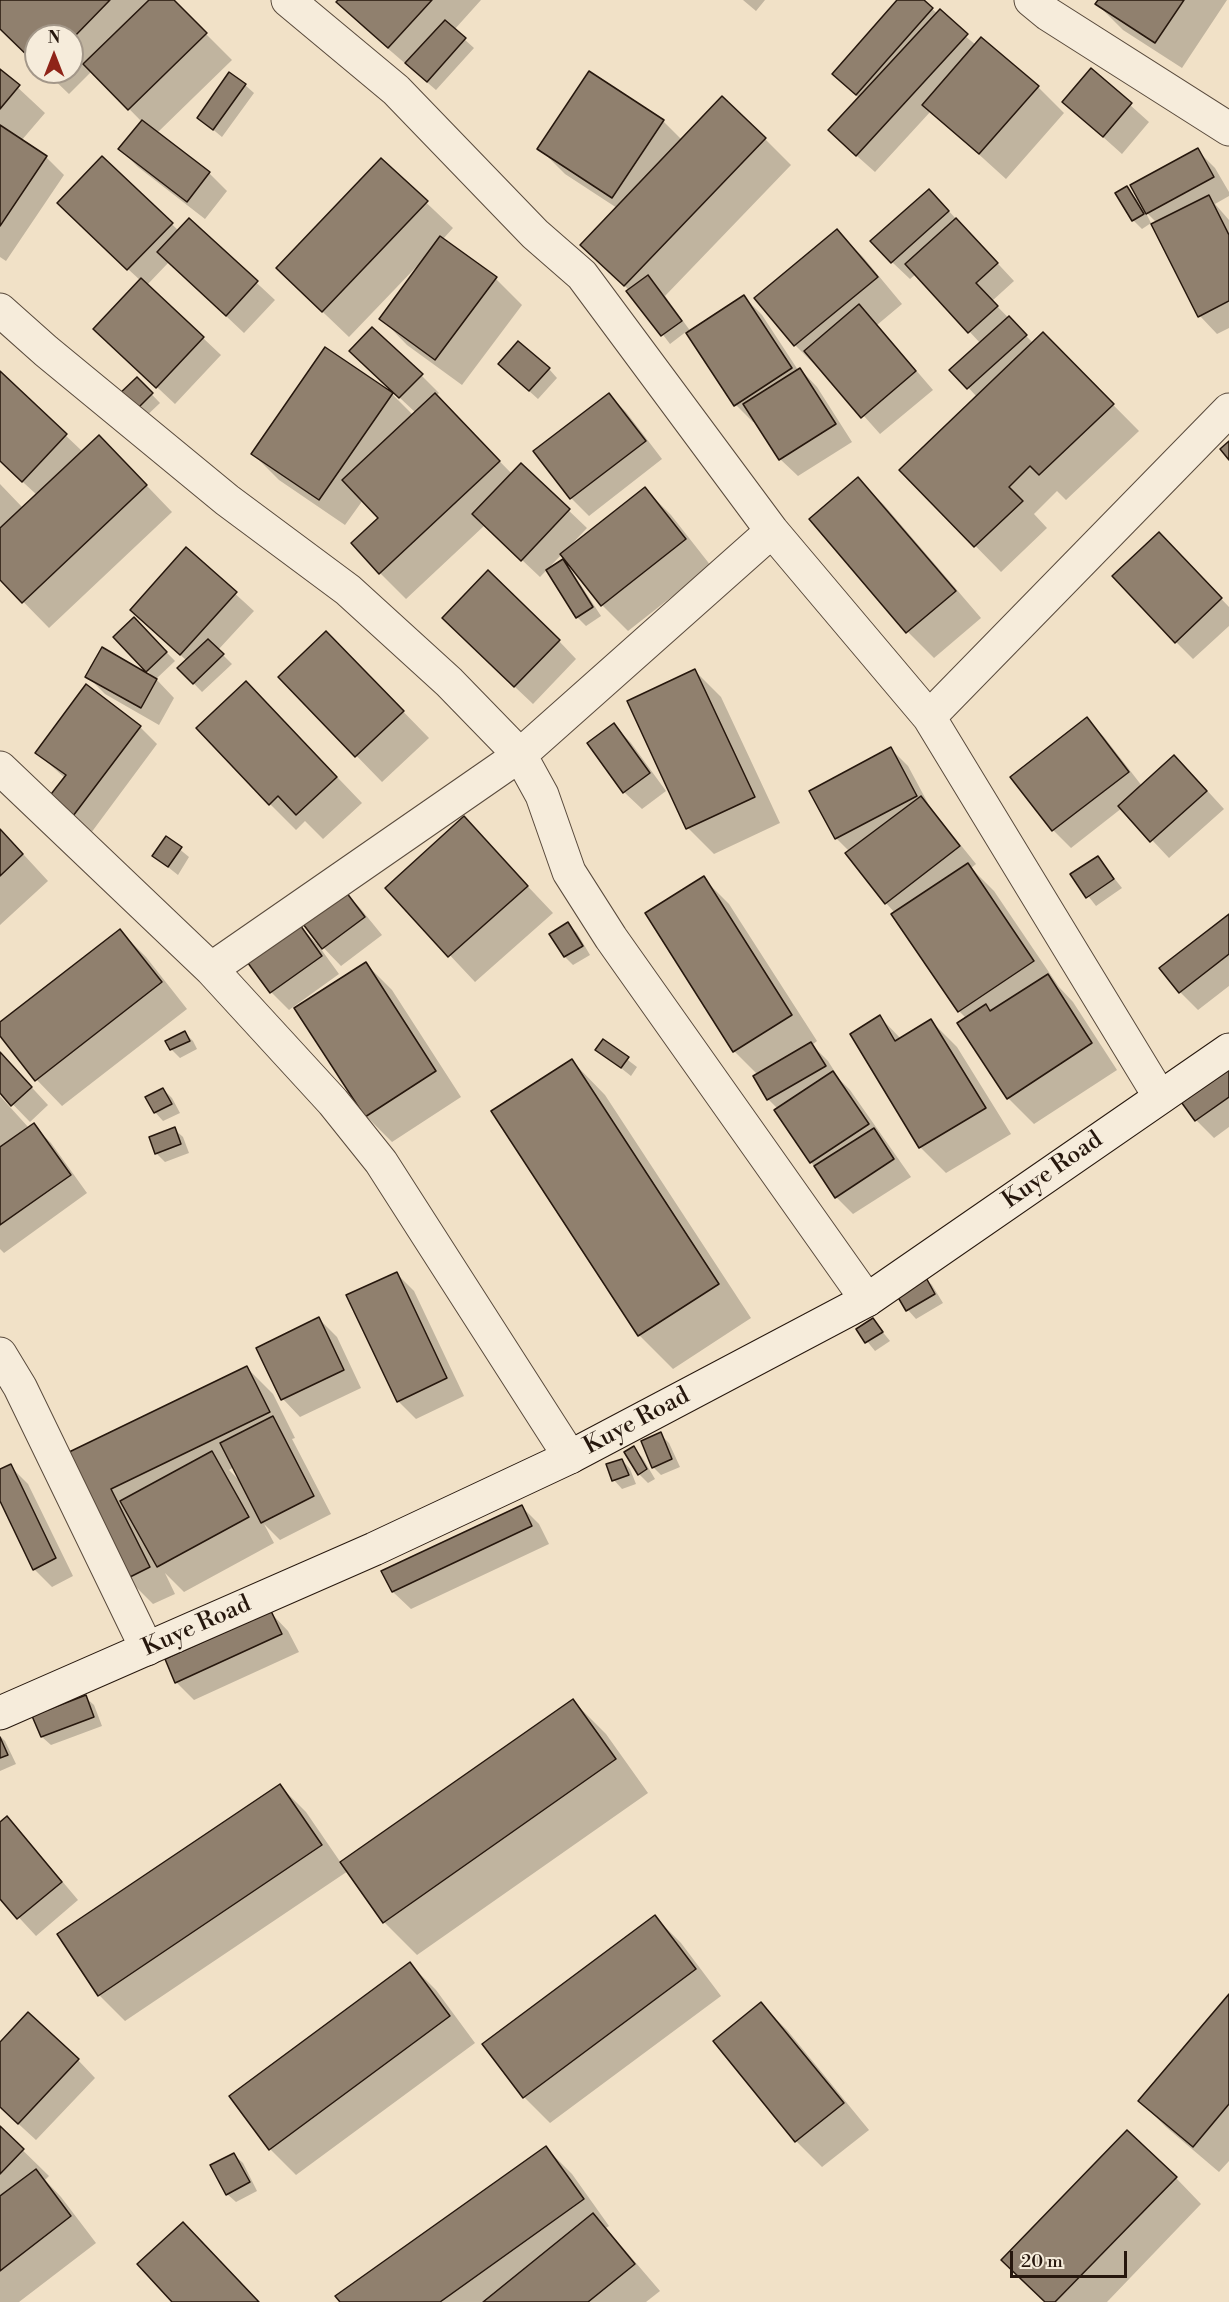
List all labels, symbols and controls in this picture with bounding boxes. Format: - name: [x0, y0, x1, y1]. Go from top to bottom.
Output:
- north arrow: [24, 24, 84, 84]
- text: N: [48, 28, 60, 48]
- street label: Kuye Road: [997, 1126, 1109, 1216]
- street label: Kuye Road: [579, 1382, 695, 1462]
- street label: Kuye Road: [138, 1590, 256, 1664]
- scale bar: [1013, 2239, 1130, 2277]
- text: 20 m: [1021, 2250, 1063, 2273]

